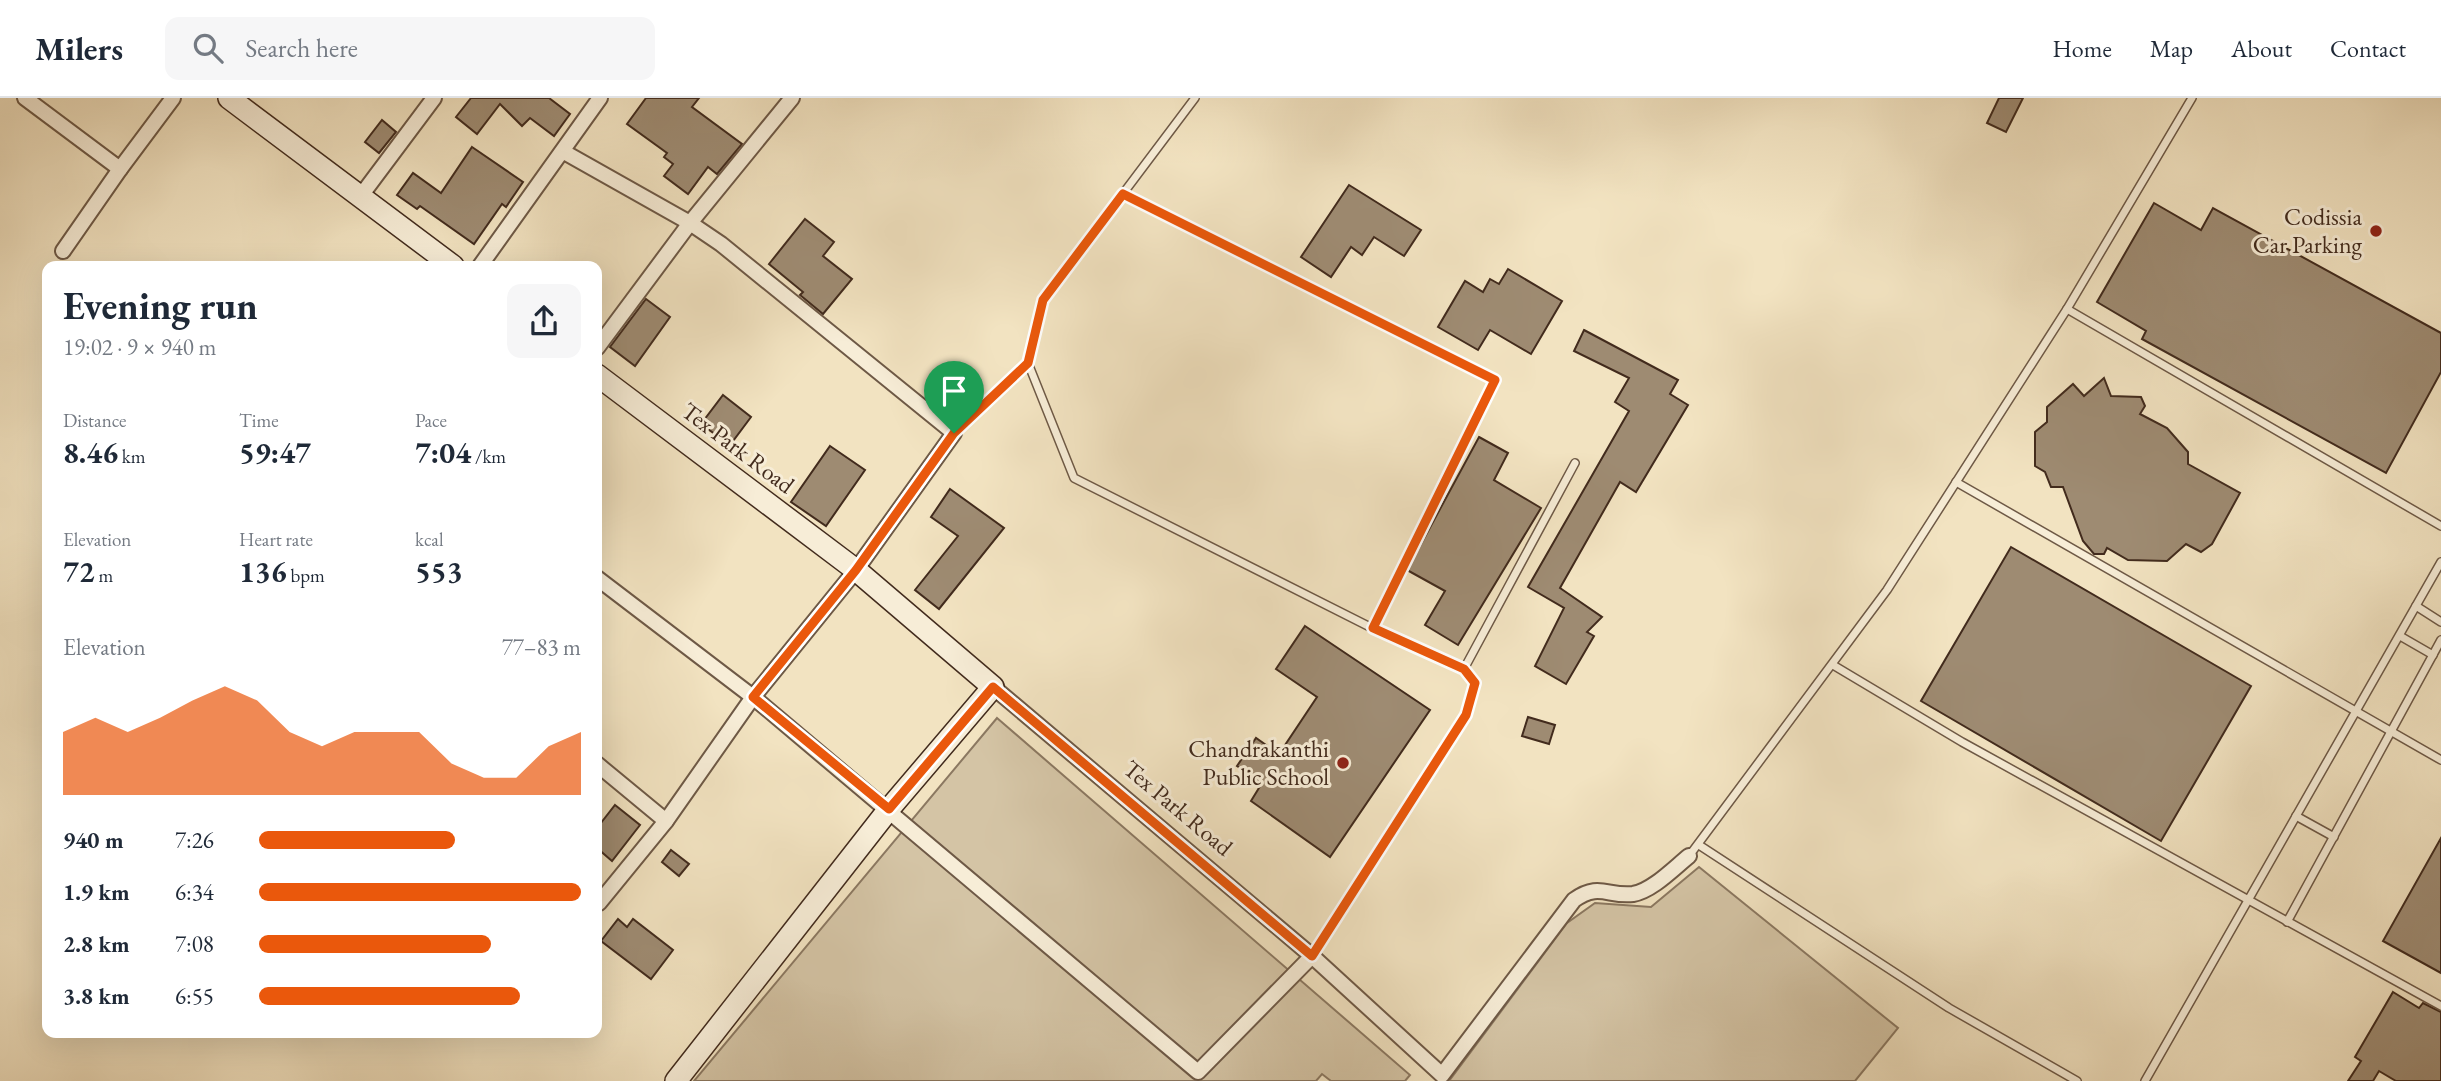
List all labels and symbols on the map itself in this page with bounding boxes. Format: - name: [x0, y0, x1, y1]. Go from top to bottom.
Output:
- place label: Codissia Car Parking: [2253, 201, 2363, 260]
- marker: Codissia Car Parking: [2368, 223, 2384, 239]
- pin: [924, 361, 984, 433]
- street label: Tex Park Road: [676, 395, 802, 501]
- place label: Chandrakanthi Public School: [1188, 733, 1329, 792]
- street label: Tex Park Road: [1117, 753, 1240, 863]
- marker: Chandrakanthi Public School: [1335, 755, 1351, 771]

